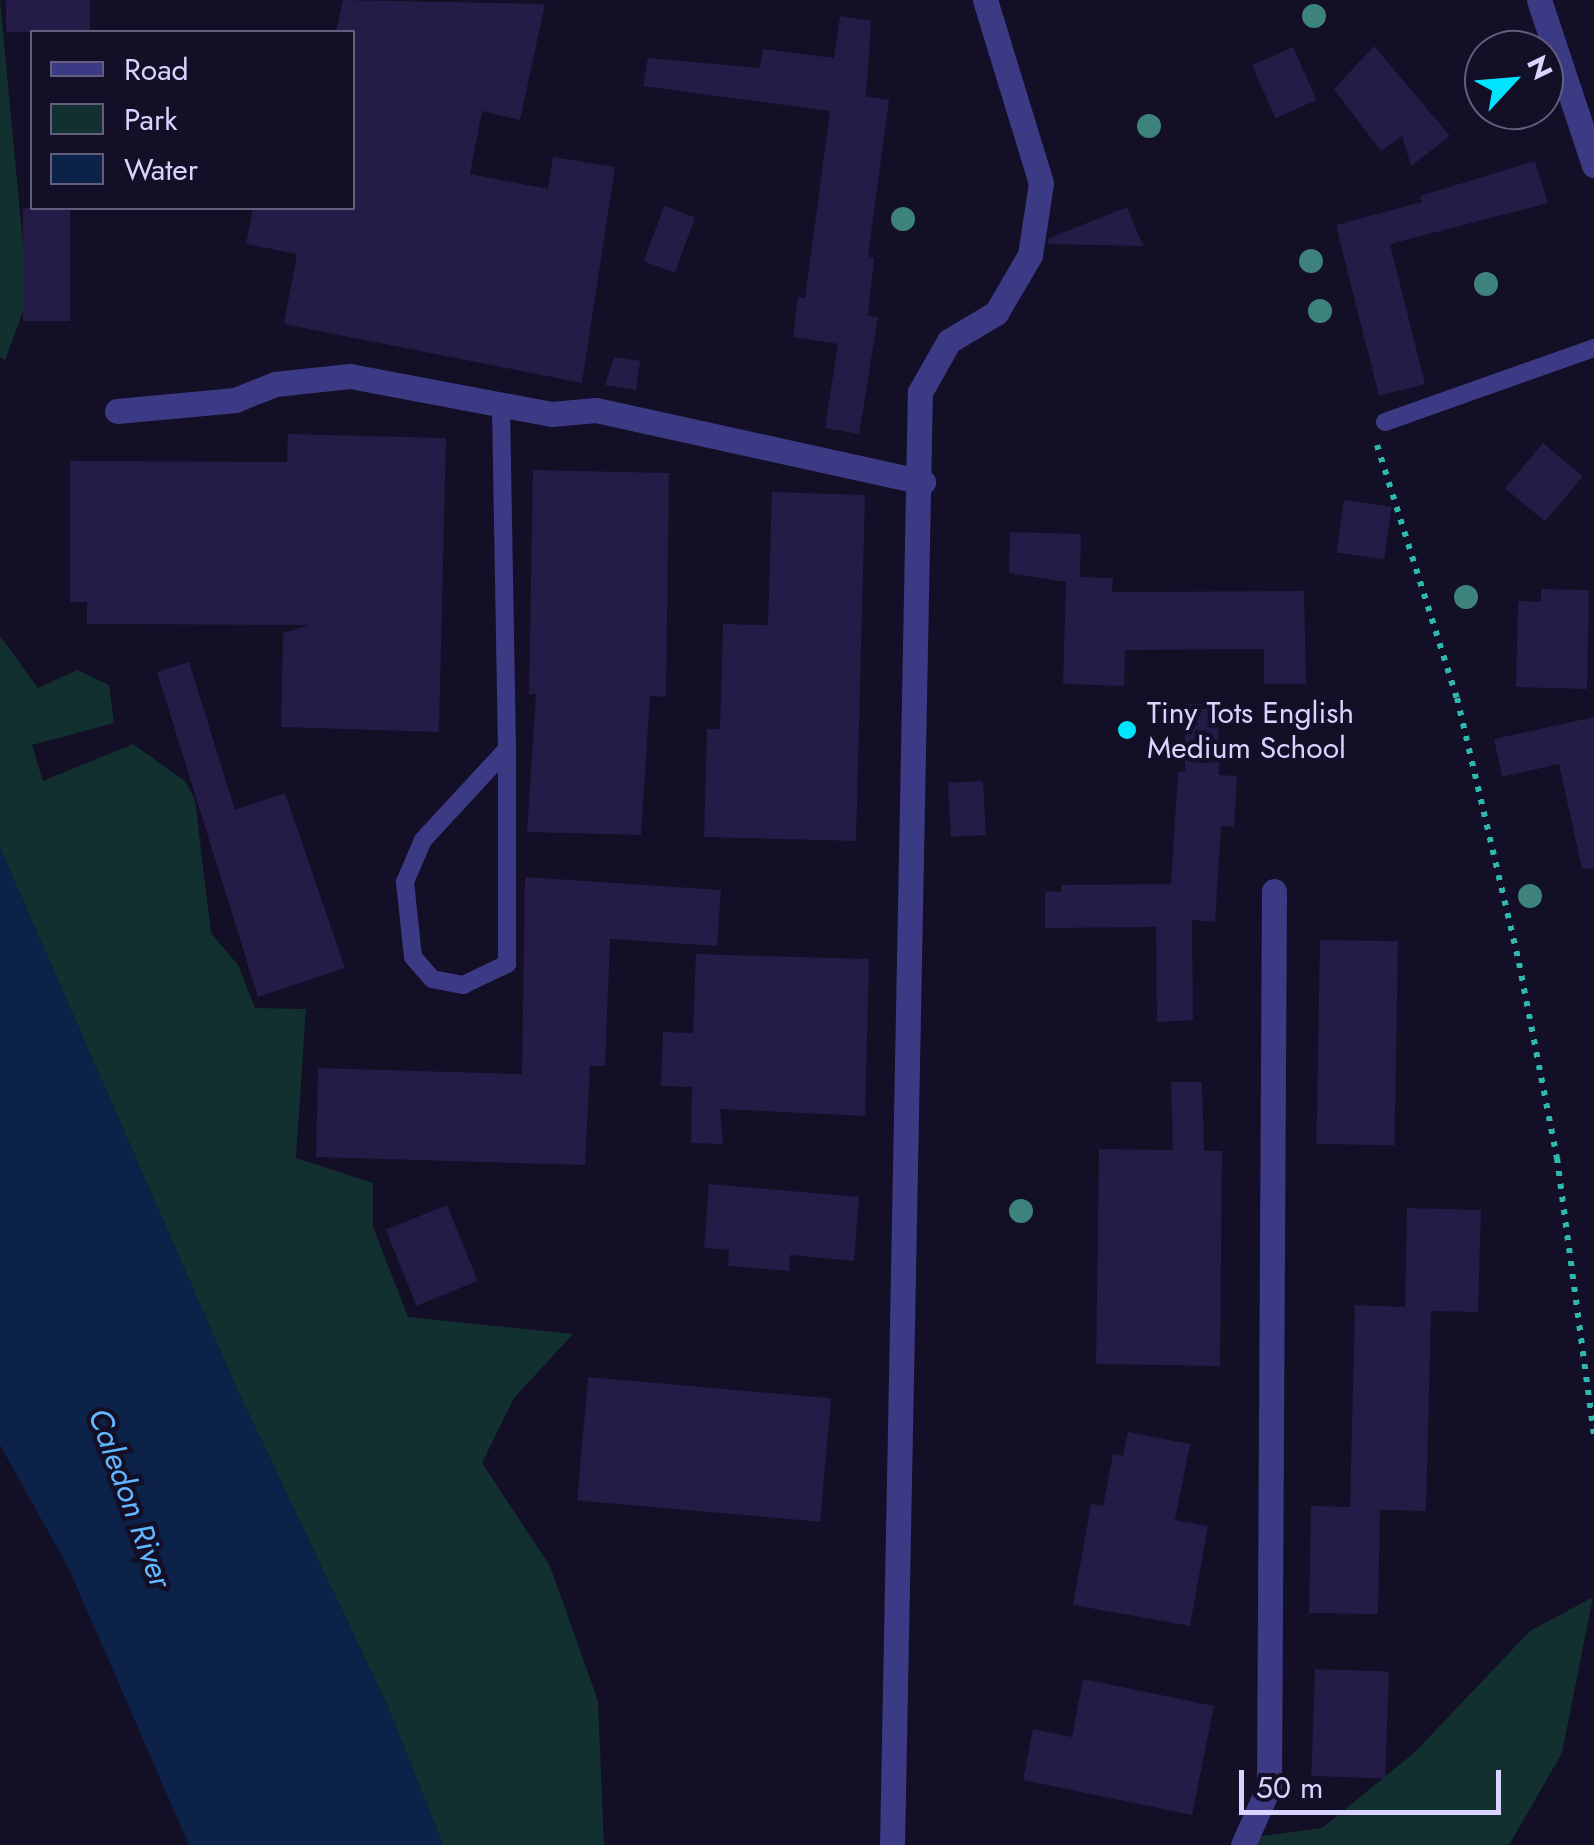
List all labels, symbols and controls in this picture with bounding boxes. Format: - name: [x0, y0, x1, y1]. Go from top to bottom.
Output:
- legend: [30, 30, 355, 210]
- north arrow: [1464, 30, 1564, 130]
- text: Road: [124, 48, 189, 91]
- text: N: [1516, 49, 1563, 86]
- text: Park: [124, 98, 177, 141]
- text: Water: [124, 148, 198, 191]
- place label: Tiny Tots English Medium School: [1147, 695, 1354, 766]
- marker: Tiny Tots English Medium School: [1116, 719, 1138, 741]
- water label: Caledon River: [80, 1403, 180, 1593]
- scale bar: [1244, 1750, 1506, 1812]
- text: 50 m: [1256, 1766, 1323, 1809]

